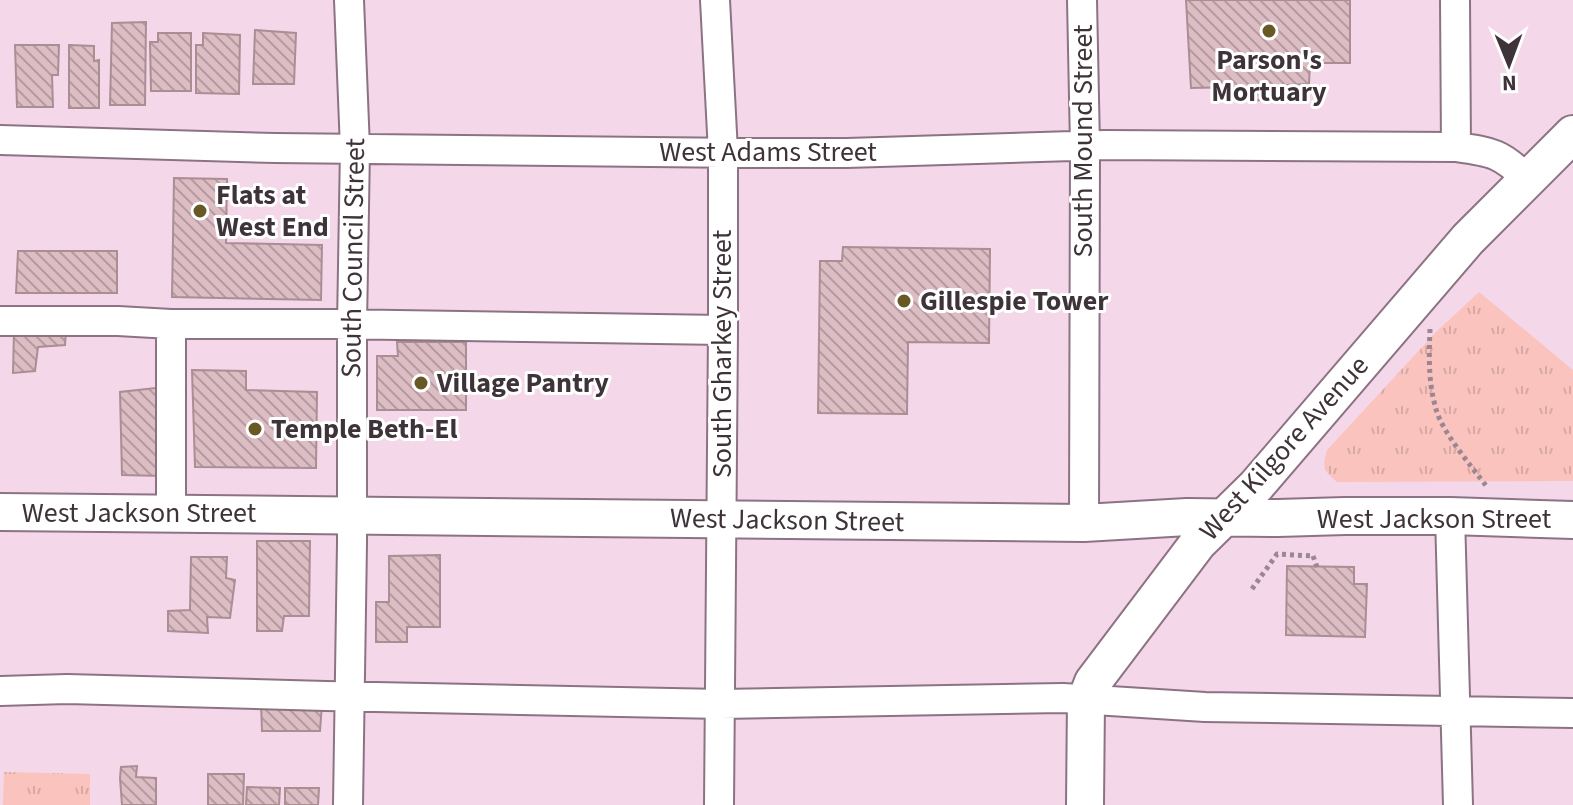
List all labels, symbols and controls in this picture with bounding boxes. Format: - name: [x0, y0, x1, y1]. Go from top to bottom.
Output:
- marker: Parson's Mortuary: [1260, 22, 1278, 40]
- street label: South Mound Street: [1063, 24, 1103, 258]
- north arrow: [1469, 24, 1549, 104]
- place label: Parson's Mortuary: [1211, 40, 1327, 112]
- text: N: [1502, 67, 1517, 99]
- street label: West Adams Street: [659, 132, 877, 172]
- street label: South Council Street: [331, 137, 375, 378]
- place label: Flats at West End: [216, 175, 329, 247]
- marker: Flats at West End: [191, 202, 209, 220]
- street label: South Gharkey Street: [702, 229, 742, 478]
- place label: Gillespie Tower: [920, 281, 1109, 321]
- marker: Gillespie Tower: [895, 292, 913, 310]
- street label: West Kilgore Avenue: [1190, 347, 1378, 549]
- place label: Village Pantry: [436, 363, 609, 403]
- marker: Village Pantry: [412, 374, 430, 392]
- place label: Temple Beth-El: [271, 409, 458, 449]
- marker: Temple Beth-El: [246, 420, 264, 438]
- street label: West Jackson Street: [22, 493, 257, 533]
- street label: West Jackson Street: [670, 498, 905, 542]
- street label: West Jackson Street: [1317, 499, 1552, 539]

